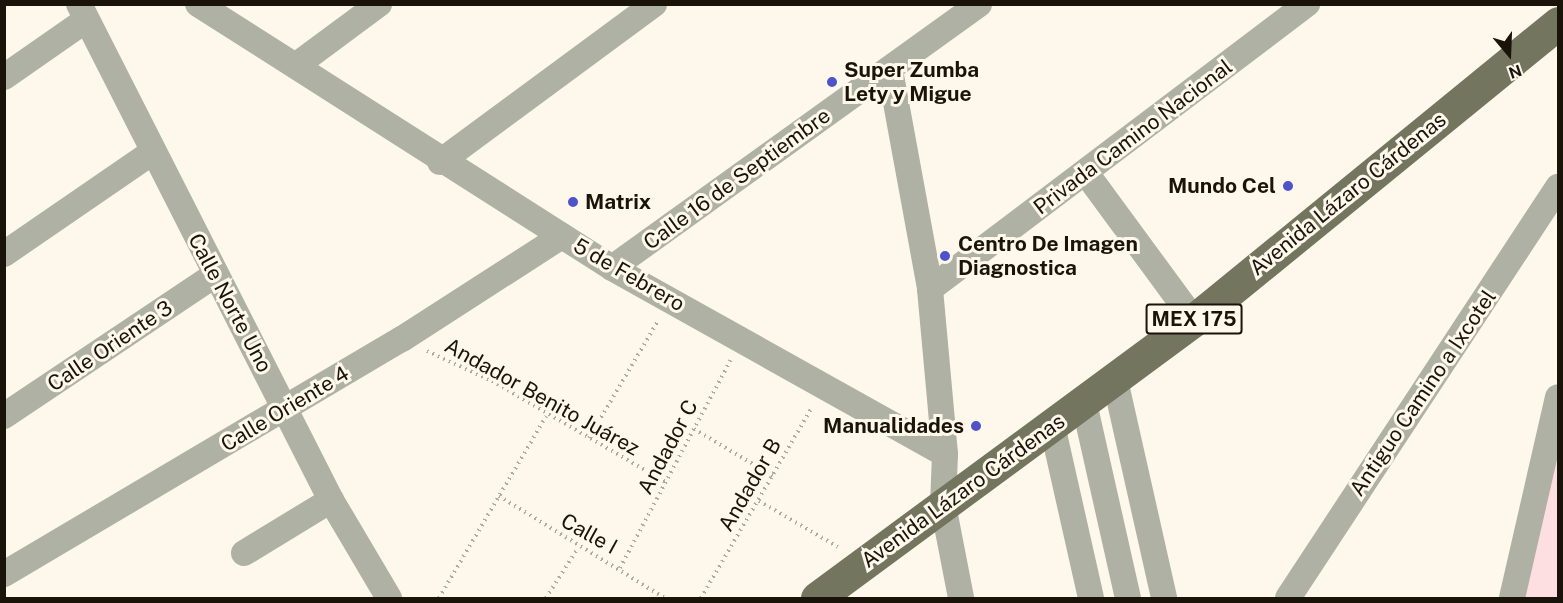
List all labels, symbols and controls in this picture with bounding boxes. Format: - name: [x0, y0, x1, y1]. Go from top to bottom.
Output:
- north arrow: [1479, 24, 1539, 84]
- street label: Privada Camino Nacional: [1029, 54, 1237, 220]
- place label: Super Zumba Lety y Migue: [844, 57, 979, 107]
- text: N: [1506, 60, 1524, 83]
- marker: Super Zumba Lety y Migue: [825, 75, 839, 89]
- street label: Calle 16 de Septiembre: [639, 103, 835, 255]
- street label: Avenida Lázaro Cárdenas: [1245, 107, 1451, 281]
- place label: Mundo Cel: [1168, 173, 1276, 199]
- marker: Mundo Cel: [1281, 179, 1295, 193]
- place label: Matrix: [585, 189, 651, 215]
- marker: Matrix: [566, 195, 580, 209]
- street label: Calle Norte Uno: [183, 229, 277, 377]
- place label: Centro De Imagen Diagnostica: [958, 231, 1138, 281]
- street label: 5 de Febrero: [569, 233, 689, 317]
- marker: Centro De Imagen Diagnostica: [936, 247, 954, 265]
- street label: Antiguo Camino a Ixcotel: [1345, 285, 1501, 501]
- street label: Calle Oriente 3: [43, 295, 177, 397]
- road number: MEX 175: [1144, 302, 1244, 336]
- street label: Andador Benito Juárez: [440, 333, 644, 461]
- street label: Calle Oriente 4: [216, 361, 354, 457]
- street label: Andador C: [633, 395, 703, 499]
- street label: Avenida Lázaro Cárdenas: [856, 409, 1070, 573]
- place label: Manualidades: [823, 413, 964, 439]
- marker: Manualidades: [969, 419, 983, 433]
- street label: Andador B: [713, 434, 787, 536]
- street label: Calle I: [556, 508, 622, 560]

